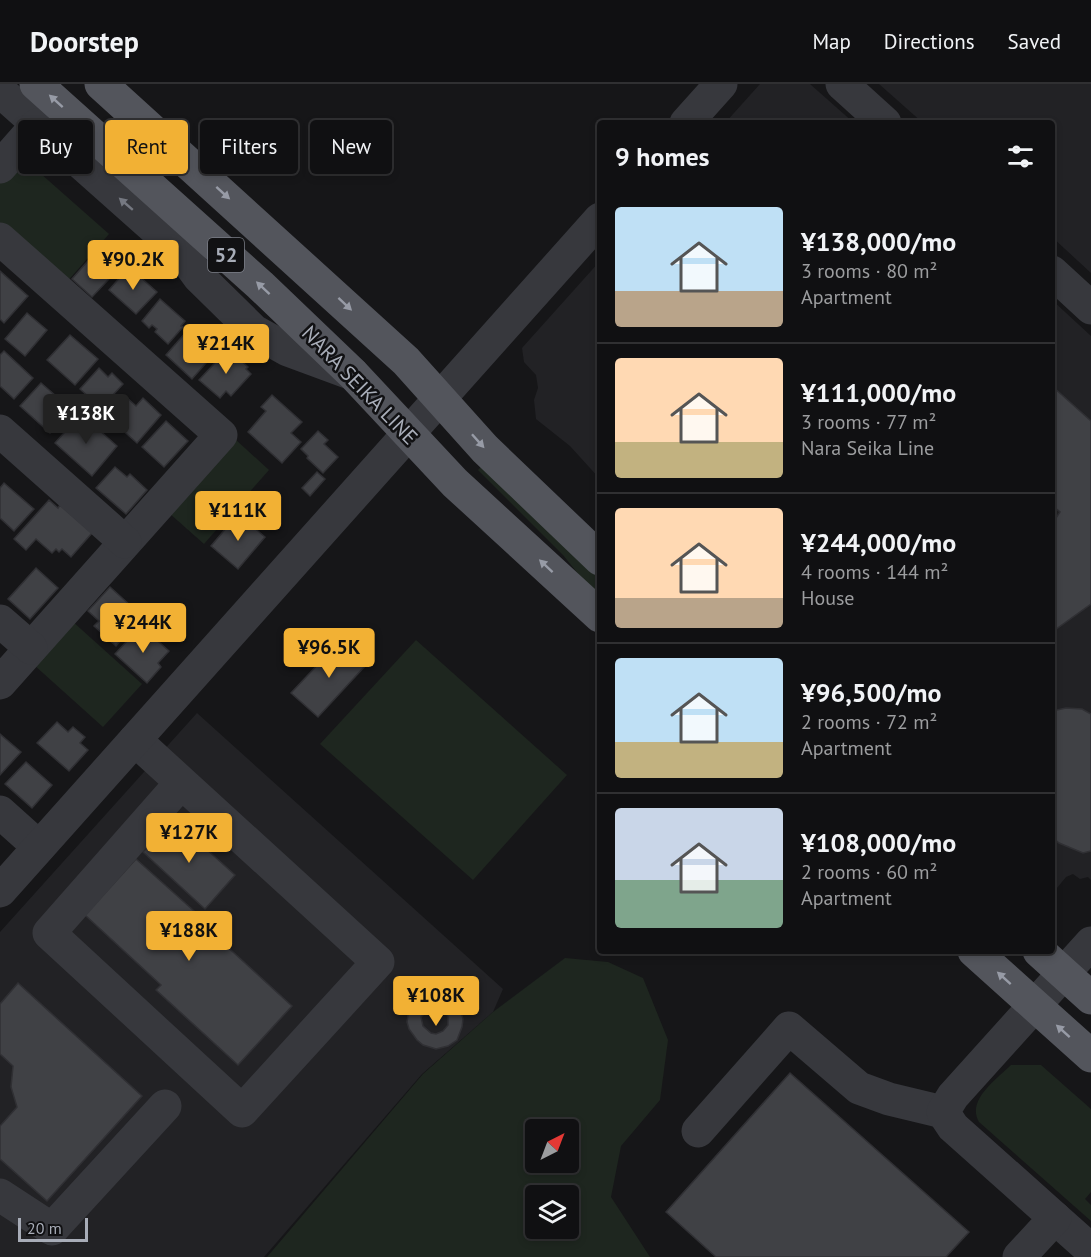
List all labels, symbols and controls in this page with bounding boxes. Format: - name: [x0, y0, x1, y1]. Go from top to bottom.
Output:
- text: Doorstep: [30, 23, 139, 60]
- text: Map: [812, 28, 851, 55]
- text: Directions: [884, 28, 975, 55]
- text: Saved: [1008, 28, 1061, 55]
- one-way arrow: [48, 94, 63, 108]
- chip: Buy: [18, 120, 93, 174]
- chip: Rent: [105, 120, 188, 174]
- chip: Filters: [200, 120, 298, 174]
- chip: New: [310, 120, 392, 174]
- text: 9 homes: [615, 140, 710, 173]
- icon: filters: [1004, 140, 1037, 173]
- one-way arrow: [215, 186, 230, 199]
- one-way arrow: [119, 198, 134, 211]
- text: ¥138,000/mo: [801, 225, 956, 258]
- icon: home: [663, 231, 735, 303]
- road number: 52: [208, 238, 244, 272]
- pin: ¥90.2K: [84, 240, 182, 291]
- text: ¥90.2K: [102, 246, 164, 272]
- text: 3 rooms · 80 m²: [801, 258, 937, 284]
- one-way arrow: [255, 281, 270, 295]
- text: Apartment: [801, 284, 892, 310]
- one-way arrow: [337, 297, 351, 311]
- street label: NARA SEIKA LINE: [296, 320, 424, 450]
- pin: ¥214K: [184, 324, 268, 375]
- text: ¥214K: [197, 330, 255, 356]
- text: ¥111,000/mo: [801, 376, 956, 409]
- icon: home: [663, 382, 735, 454]
- pin: ¥138K: [44, 394, 128, 445]
- text: ¥138K: [57, 400, 115, 426]
- text: 3 rooms · 77 m²: [801, 409, 936, 435]
- one-way arrow: [471, 434, 485, 449]
- text: Nara Seika Line: [801, 435, 934, 461]
- pin: ¥111K: [196, 491, 280, 542]
- text: ¥111K: [209, 497, 267, 523]
- text: ¥244,000/mo: [801, 526, 956, 559]
- icon: home: [663, 532, 735, 604]
- one-way arrow: [538, 559, 553, 573]
- text: 4 rooms · 144 m²: [801, 559, 948, 585]
- text: House: [801, 585, 855, 611]
- pin: ¥244K: [101, 603, 185, 654]
- text: ¥244K: [114, 609, 172, 635]
- pin: ¥96.5K: [280, 628, 378, 679]
- text: ¥96.5K: [298, 634, 360, 660]
- text: ¥96,500/mo: [801, 676, 942, 709]
- icon: home: [663, 682, 735, 754]
- text: 2 rooms · 72 m²: [801, 709, 937, 735]
- text: Apartment: [801, 735, 892, 761]
- pin: ¥127K: [147, 813, 231, 864]
- text: ¥127K: [160, 819, 218, 845]
- text: ¥108,000/mo: [801, 826, 956, 859]
- icon: home: [663, 832, 735, 904]
- text: 2 rooms · 60 m²: [801, 859, 937, 885]
- text: Apartment: [801, 885, 892, 911]
- pin: ¥188K: [147, 911, 231, 962]
- text: ¥188K: [160, 917, 218, 943]
- one-way arrow: [997, 972, 1012, 985]
- pin: ¥108K: [394, 976, 478, 1027]
- text: ¥108K: [407, 982, 465, 1008]
- one-way arrow: [1055, 1024, 1070, 1038]
- north arrow: [525, 1119, 579, 1173]
- map controls: [525, 1119, 579, 1239]
- button: layers: [525, 1185, 579, 1239]
- scale bar: [18, 1215, 88, 1242]
- text: 20 m: [27, 1218, 62, 1238]

